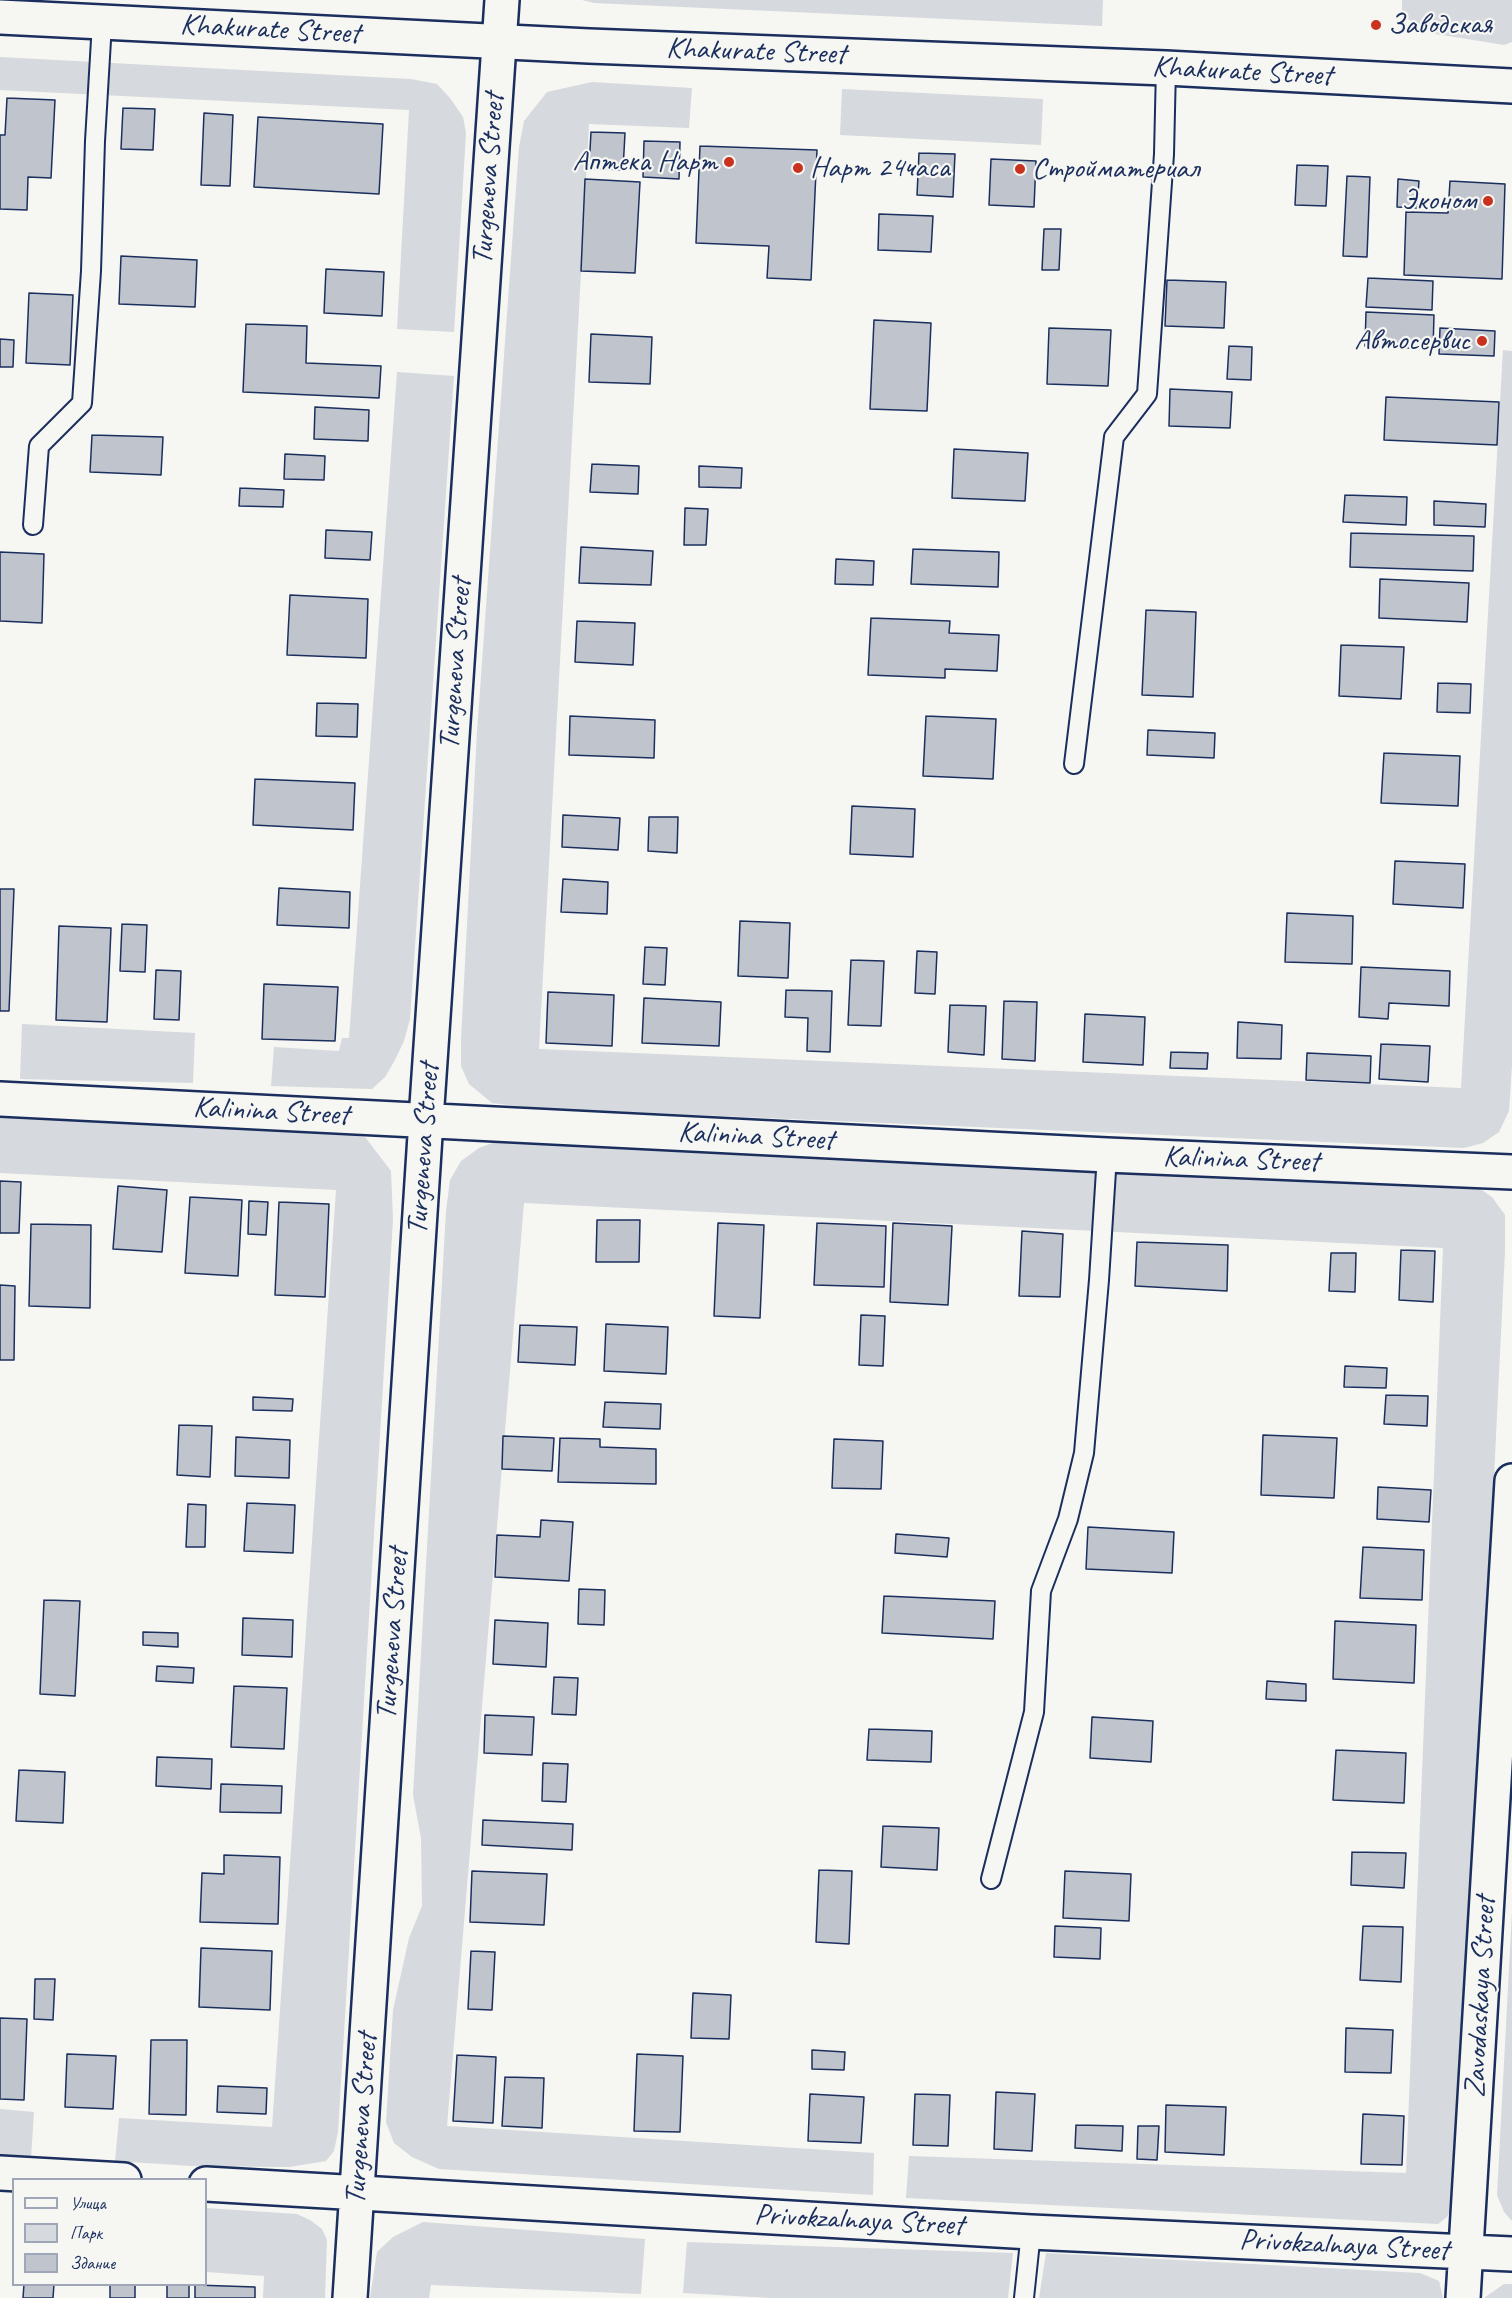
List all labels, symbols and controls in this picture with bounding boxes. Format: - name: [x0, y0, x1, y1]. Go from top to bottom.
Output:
- street label: Khakurate Street: [179, 7, 361, 53]
- place label: Заводская: [1388, 7, 1492, 43]
- marker: Заводская: [1369, 18, 1383, 32]
- street label: Khakurate Street: [666, 31, 846, 73]
- street label: Khakurate Street: [1151, 49, 1333, 95]
- street label: Turgeneva Street: [465, 92, 513, 266]
- place label: Аптека Нарт: [572, 144, 717, 180]
- place label: Нарт 24часа: [810, 150, 950, 186]
- place label: Стройматериал: [1032, 151, 1199, 187]
- marker: Аптека Нарт: [722, 155, 736, 169]
- marker: Нарт 24часа: [791, 161, 805, 175]
- marker: Стройматериал: [1013, 162, 1027, 176]
- place label: Эконом: [1402, 183, 1476, 219]
- marker: Эконом: [1481, 194, 1495, 208]
- place label: Автосервис: [1354, 323, 1470, 359]
- marker: Автосервис: [1475, 334, 1489, 348]
- street label: Turgeneva Street: [432, 577, 480, 751]
- street label: Turgeneva Street: [400, 1062, 448, 1236]
- street label: Kalinina Street: [192, 1090, 350, 1134]
- street label: Kalinina Street: [677, 1115, 835, 1159]
- street label: Kalinina Street: [1162, 1139, 1320, 1181]
- street label: Turgeneva Street: [369, 1547, 417, 1721]
- street label: Zavodaskaya Street: [1458, 1896, 1504, 2098]
- street label: Turgeneva Street: [338, 2032, 386, 2206]
- legend: [12, 2178, 207, 2286]
- text: Улица: [70, 2192, 106, 2214]
- street label: Privokzalnaya Street: [753, 2198, 965, 2244]
- text: Парк: [70, 2222, 102, 2244]
- street label: Privokzalnaya Street: [1238, 2223, 1450, 2269]
- text: Здание: [70, 2252, 115, 2274]

